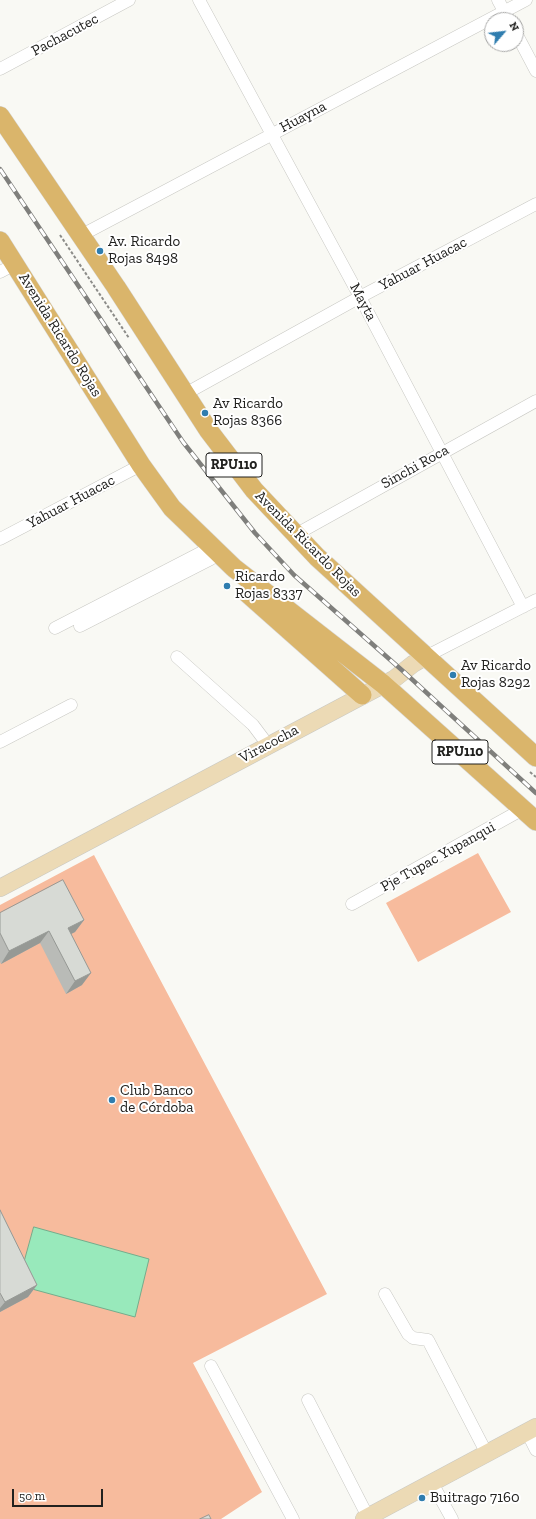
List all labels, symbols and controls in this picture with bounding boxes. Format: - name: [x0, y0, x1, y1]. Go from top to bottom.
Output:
- street label: Pachacutec: [28, 10, 102, 60]
- north arrow: [484, 12, 524, 52]
- text: N: [506, 20, 522, 33]
- street label: Huayna: [277, 97, 329, 137]
- place label: Av. Ricardo Rojas 8498: [108, 233, 180, 268]
- street label: Yahuar Huacac: [376, 233, 470, 295]
- marker: Av. Ricardo Rojas 8498: [95, 246, 105, 256]
- street label: Avenida Ricardo Rojas: [15, 270, 105, 400]
- street label: Mayta: [346, 280, 380, 324]
- place label: Av Ricardo Rojas 8366: [213, 395, 283, 430]
- marker: Av Ricardo Rojas 8366: [200, 408, 210, 418]
- street label: Sinchi Roca: [378, 441, 452, 493]
- road number: RPU110: [206, 453, 262, 477]
- street label: Yahuar Huacac: [24, 471, 118, 533]
- street label: Avenida Ricardo Rojas: [251, 487, 365, 601]
- place label: Ricardo Rojas 8337: [235, 568, 303, 603]
- marker: Ricardo Rojas 8337: [222, 581, 232, 591]
- place label: Av Ricardo Rojas 8292: [461, 657, 531, 692]
- marker: Av Ricardo Rojas 8292: [448, 670, 458, 680]
- street label: Viracocha: [236, 721, 302, 767]
- road number: RPU110: [432, 740, 488, 764]
- street label: Pje Tupac Yupanqui: [378, 818, 498, 896]
- place label: Club Banco de Córdoba: [120, 1082, 194, 1117]
- marker: Club Banco de Córdoba: [107, 1095, 117, 1105]
- scale bar: [14, 1481, 105, 1507]
- text: 50 m: [19, 1489, 45, 1503]
- place label: Buitrago 7160: [430, 1489, 520, 1507]
- marker: Buitrago 7160: [417, 1493, 427, 1503]

